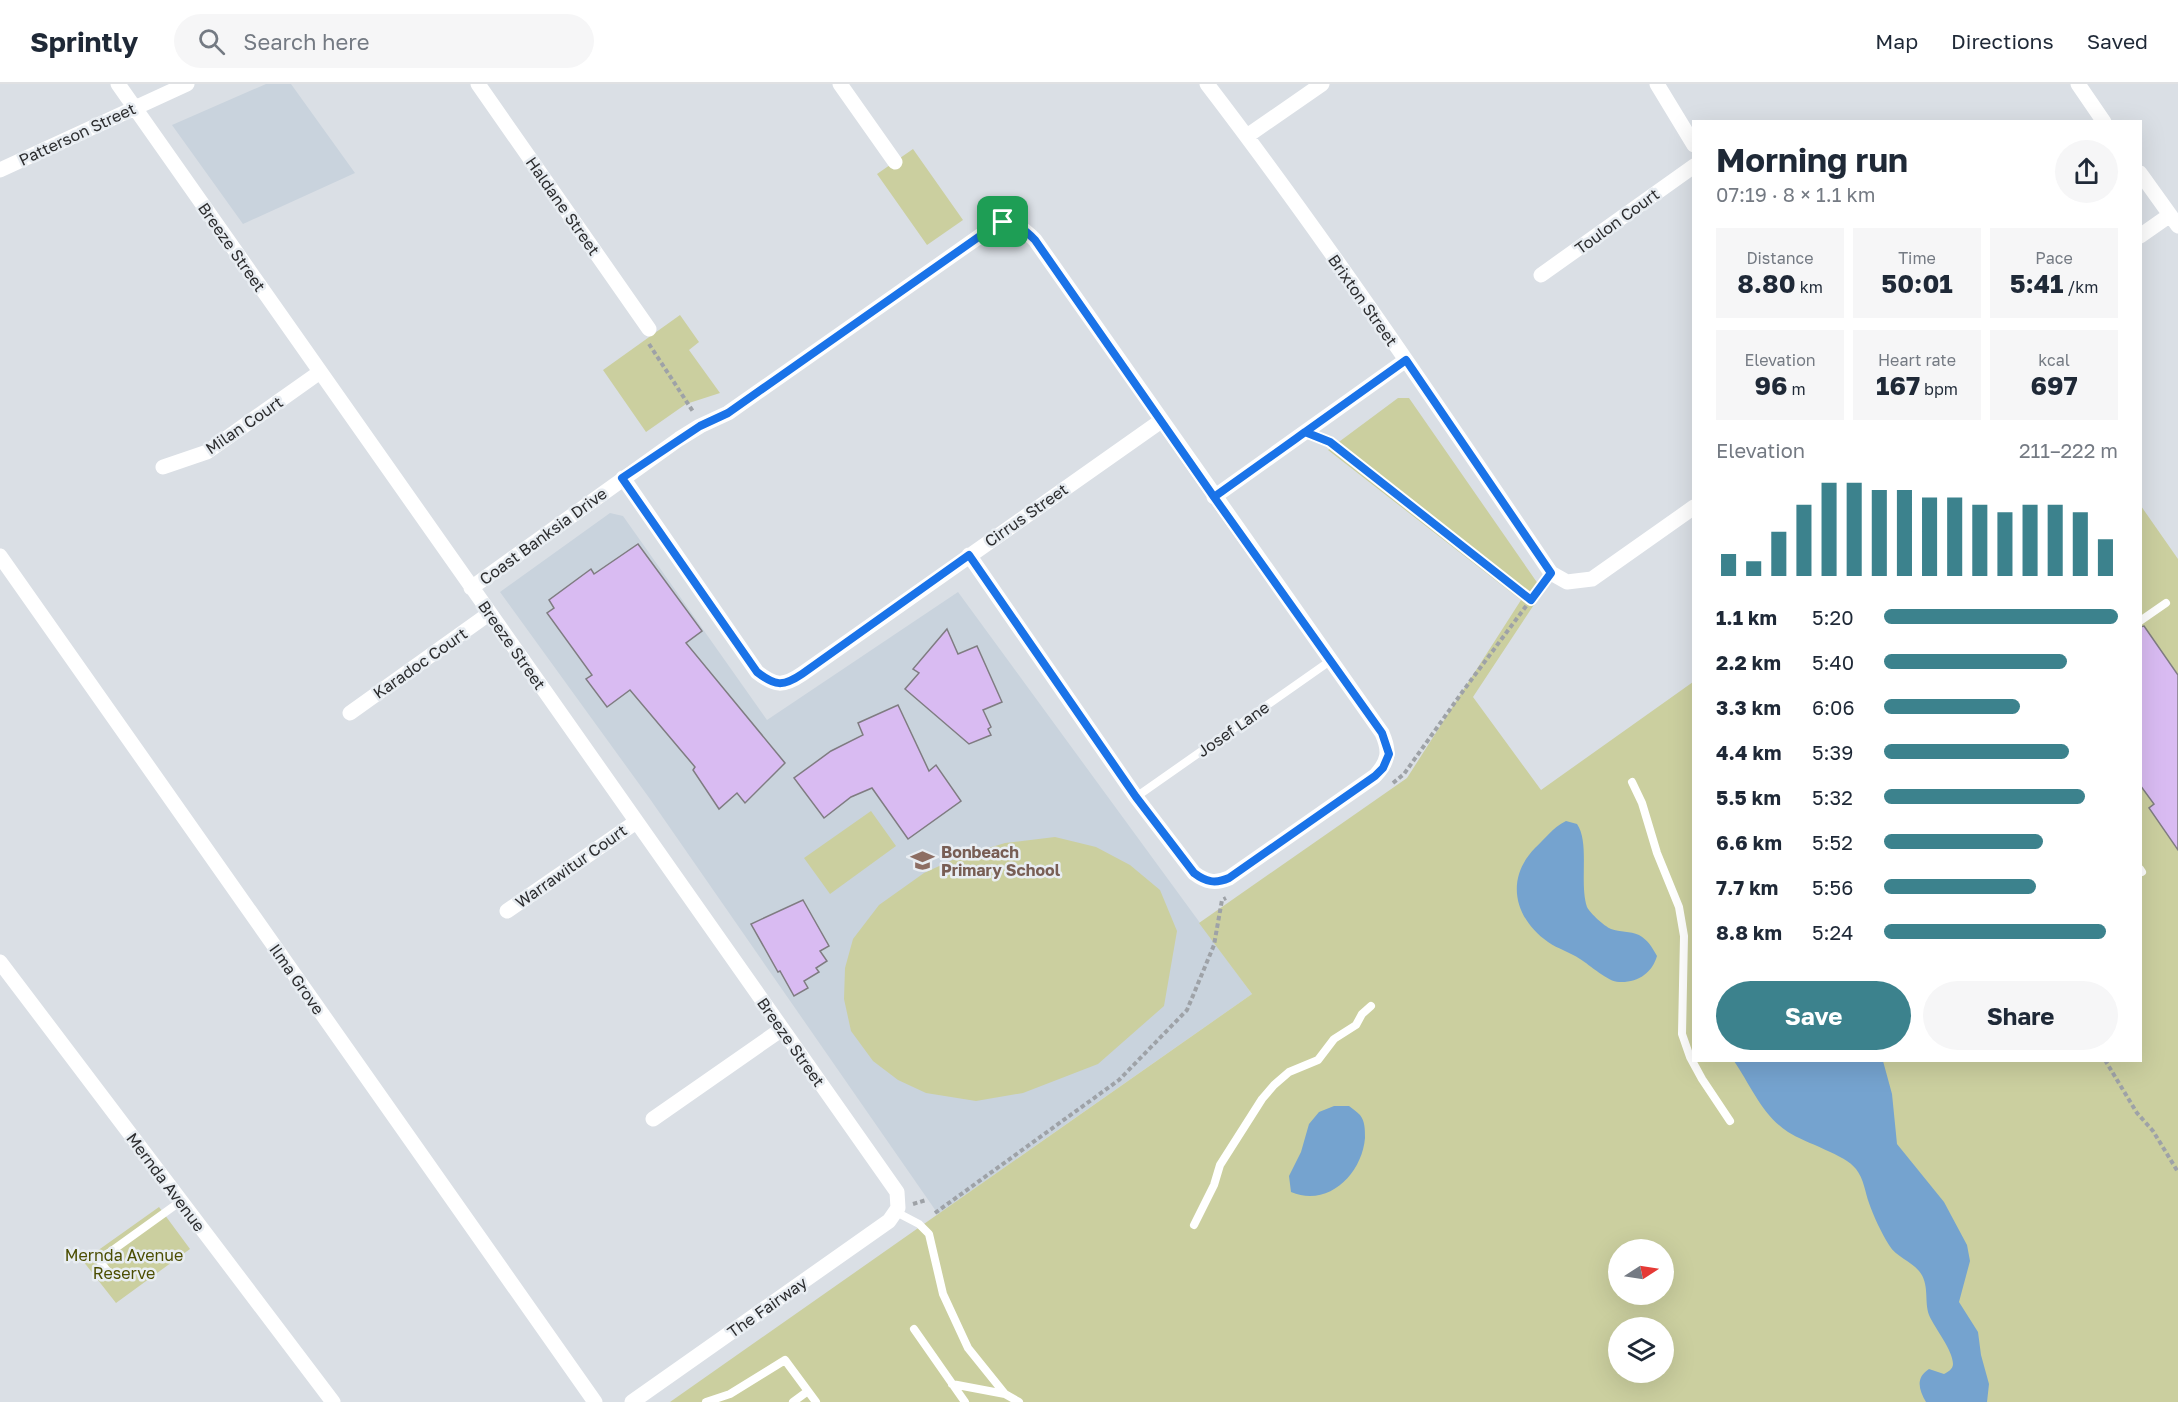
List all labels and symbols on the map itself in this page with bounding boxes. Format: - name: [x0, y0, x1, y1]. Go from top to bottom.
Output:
- street label: Patterson Street: [15, 98, 139, 170]
- street label: Haldane Street: [522, 153, 604, 259]
- street label: Toulon Court: [1571, 184, 1663, 258]
- pin: [977, 196, 1028, 247]
- street label: Breeze Street: [194, 199, 270, 295]
- street label: Brixton Street: [1324, 250, 1402, 350]
- street label: Milan Court: [201, 392, 287, 458]
- street label: Cirrus Street: [980, 479, 1072, 551]
- street label: Coast Banksia Drive: [475, 483, 611, 589]
- street label: Breeze Street: [474, 597, 550, 693]
- street label: Karadoc Court: [369, 623, 471, 703]
- street label: Josef Lane: [1193, 697, 1273, 761]
- street label: Warrawitur Court: [511, 820, 631, 912]
- place label: Bonbeach Primary School: [941, 842, 1061, 880]
- school or university icon: Bonbeach Primary School: [910, 848, 936, 874]
- street label: Ilma Grove: [265, 940, 329, 1018]
- street label: Breeze Street: [753, 994, 829, 1090]
- street label: Mernda Avenue: [122, 1129, 210, 1235]
- north arrow: [1608, 1239, 1674, 1305]
- park label: Mernda Avenue Reserve: [65, 1245, 183, 1283]
- street label: The Fairway: [723, 1272, 811, 1342]

